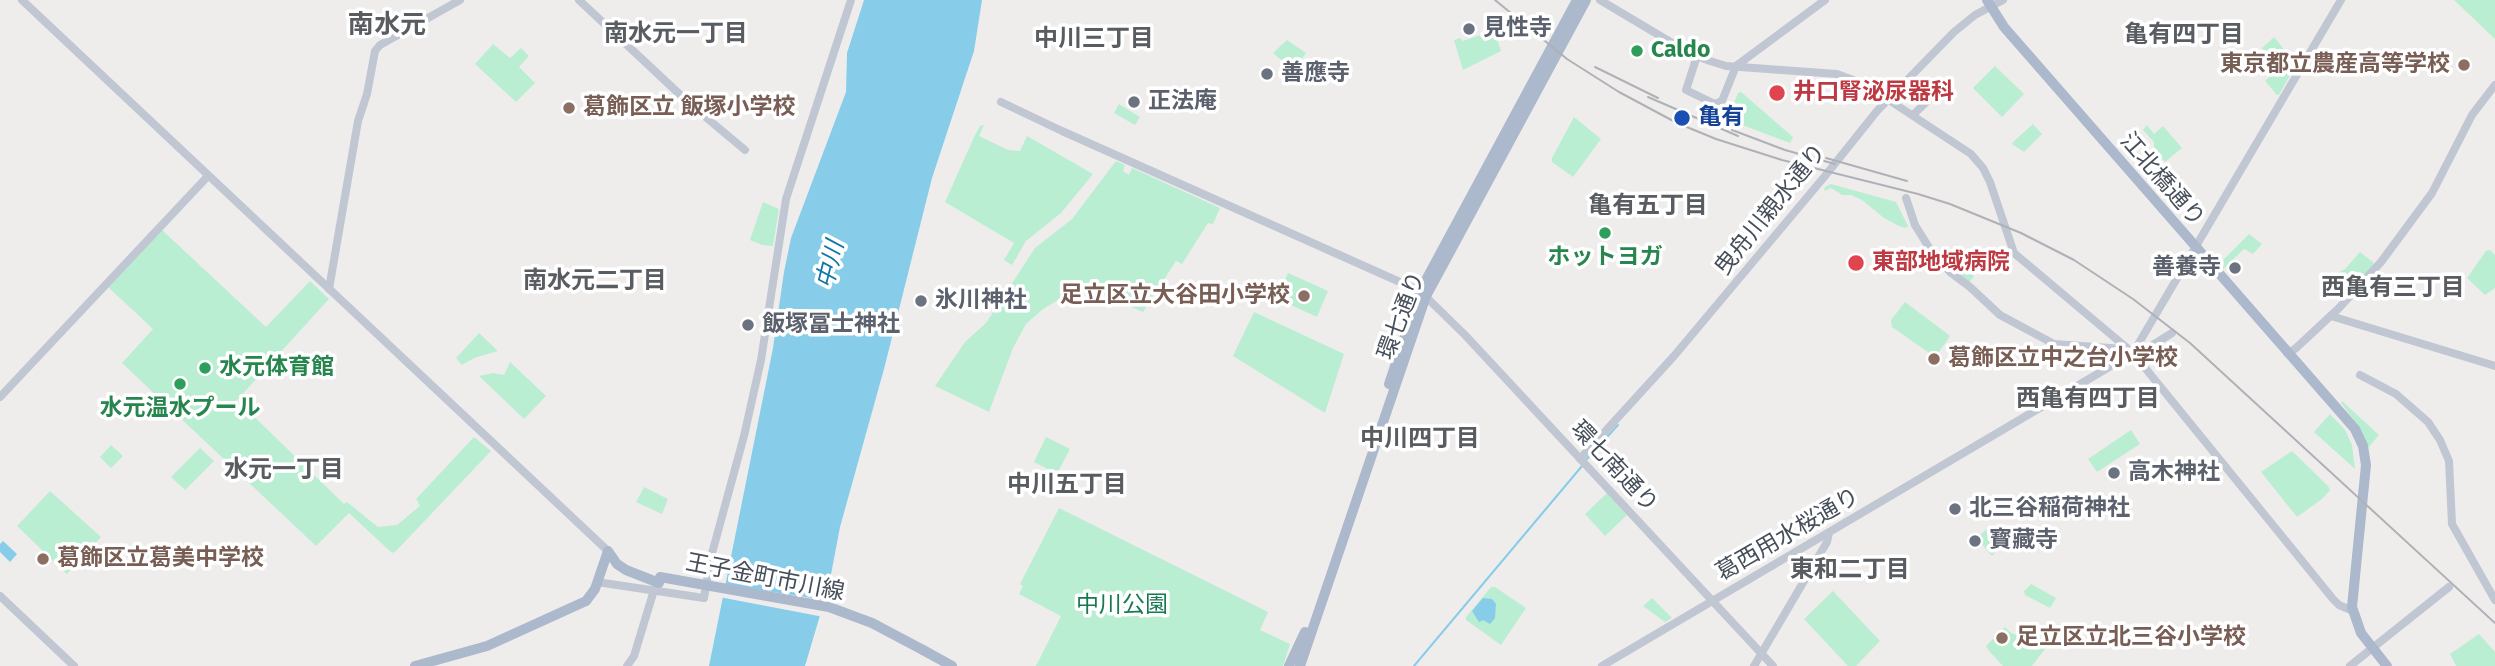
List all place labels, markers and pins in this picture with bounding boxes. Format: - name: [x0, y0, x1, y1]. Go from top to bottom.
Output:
- place label: 見性寺: [1483, 15, 1552, 43]
- marker: 見性寺: [1461, 21, 1477, 37]
- place label: Caldo: [1651, 37, 1710, 65]
- marker: Caldo: [1629, 43, 1645, 59]
- place label: 東京都立農産高等学校: [2220, 51, 2450, 79]
- marker: 東京都立農産高等学校: [2456, 57, 2472, 73]
- place label: 善應寺: [1281, 60, 1350, 88]
- marker: 善應寺: [1259, 66, 1275, 82]
- place label: 井口腎泌尿器科: [1793, 79, 1954, 107]
- marker: 井口腎泌尿器科: [1767, 83, 1787, 103]
- place label: 正法庵: [1148, 88, 1217, 116]
- place label: 葛飾区立 飯塚小学校: [583, 94, 795, 122]
- marker: 正法庵: [1126, 94, 1142, 110]
- marker: 葛飾区立 飯塚小学校: [561, 100, 577, 116]
- place label: 亀有: [1698, 104, 1744, 132]
- marker: 亀有: [1672, 108, 1692, 128]
- marker: ホットヨガ: [1597, 225, 1613, 241]
- place label: ホットヨガ: [1548, 244, 1662, 272]
- place label: 東部地域病院: [1872, 249, 2010, 277]
- marker: 東部地域病院: [1846, 253, 1866, 273]
- place label: 善養寺: [2152, 254, 2221, 282]
- marker: 善養寺: [2227, 260, 2243, 276]
- place label: 足立区立大谷田小学校: [1060, 282, 1290, 310]
- place label: 氷川神社: [935, 287, 1027, 315]
- marker: 足立区立大谷田小学校: [1296, 288, 1312, 304]
- marker: 氷川神社: [913, 293, 929, 309]
- place label: 飯塚冨士神社: [762, 311, 900, 339]
- marker: 飯塚冨士神社: [740, 317, 756, 333]
- place label: 葛飾区立中之台小学校: [1948, 345, 2178, 373]
- marker: 葛飾区立中之台小学校: [1926, 351, 1942, 367]
- place label: 水元体育館: [219, 354, 334, 382]
- marker: 水元体育館: [197, 360, 213, 376]
- marker: 水元温水プール: [172, 376, 188, 392]
- place label: 水元温水プール: [100, 395, 260, 423]
- place label: 高木神社: [2128, 459, 2220, 487]
- marker: 高木神社: [2106, 465, 2122, 481]
- place label: 北三谷稲荷神社: [1969, 495, 2130, 523]
- marker: 北三谷稲荷神社: [1947, 501, 1963, 517]
- place label: 寳藏寺: [1989, 527, 2058, 555]
- marker: 寳藏寺: [1967, 533, 1983, 549]
- place label: 葛飾区立葛美中学校: [57, 545, 264, 573]
- marker: 葛飾区立葛美中学校: [35, 551, 51, 567]
- place label: 足立区立北三谷小学校: [2016, 624, 2246, 652]
- marker: 足立区立北三谷小学校: [1994, 630, 2010, 646]

